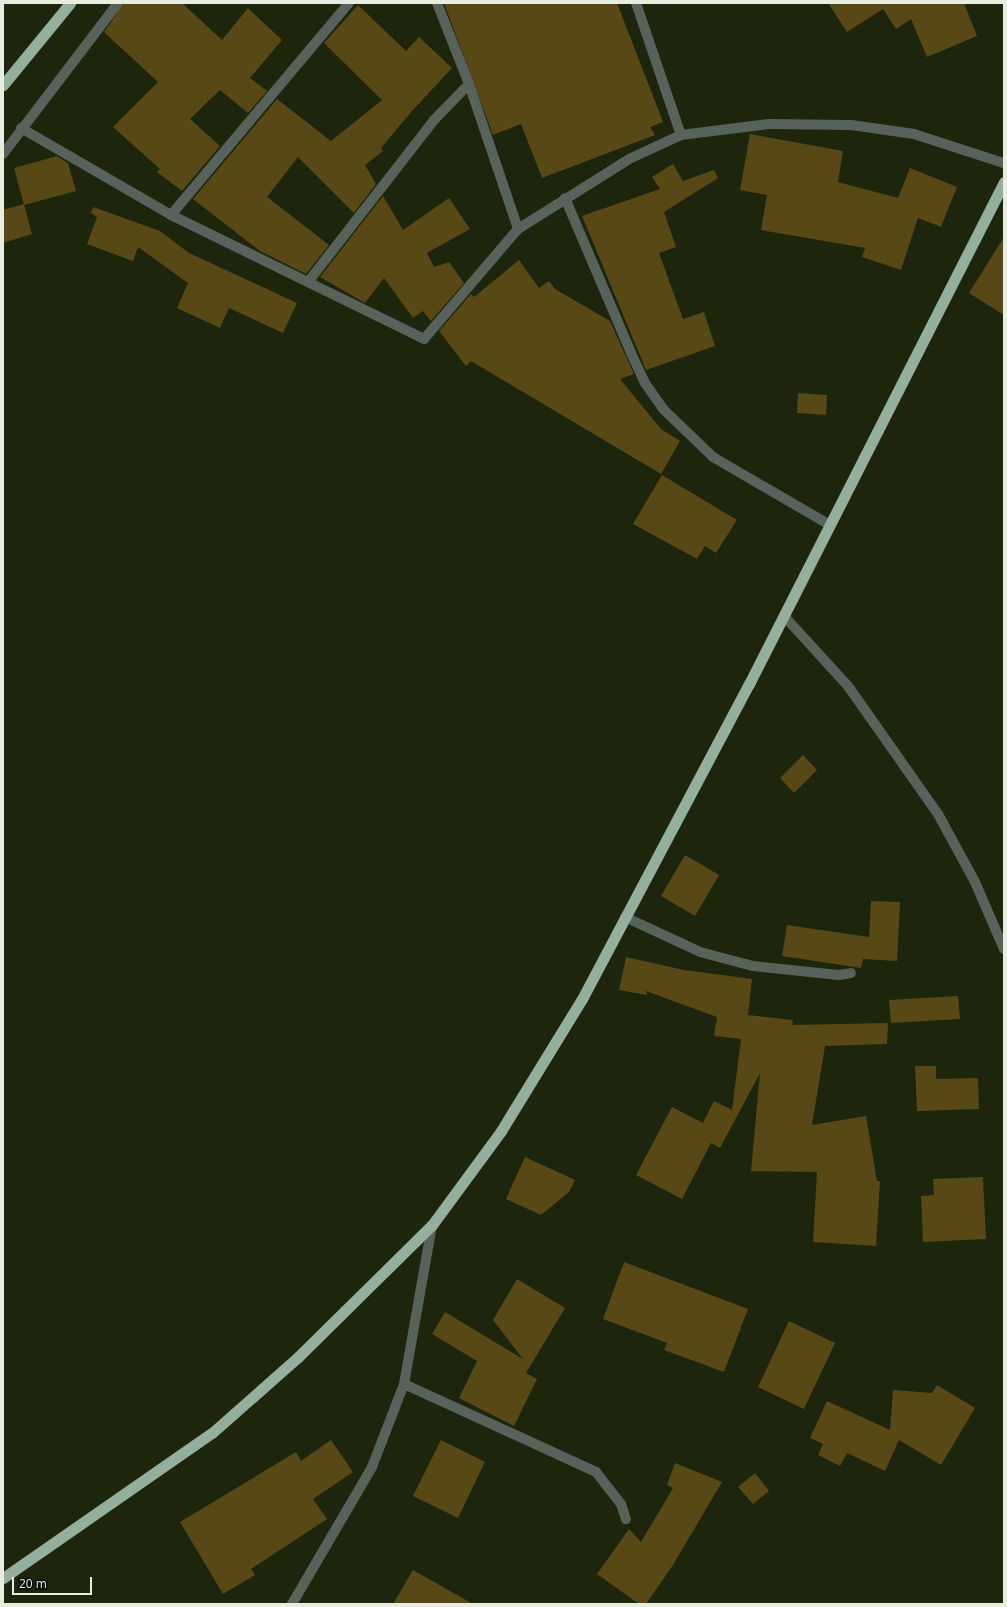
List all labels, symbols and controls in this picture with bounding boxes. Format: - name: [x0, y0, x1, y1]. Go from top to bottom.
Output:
- scale bar: [14, 1569, 94, 1595]
- text: 20 m: [19, 1575, 47, 1592]

